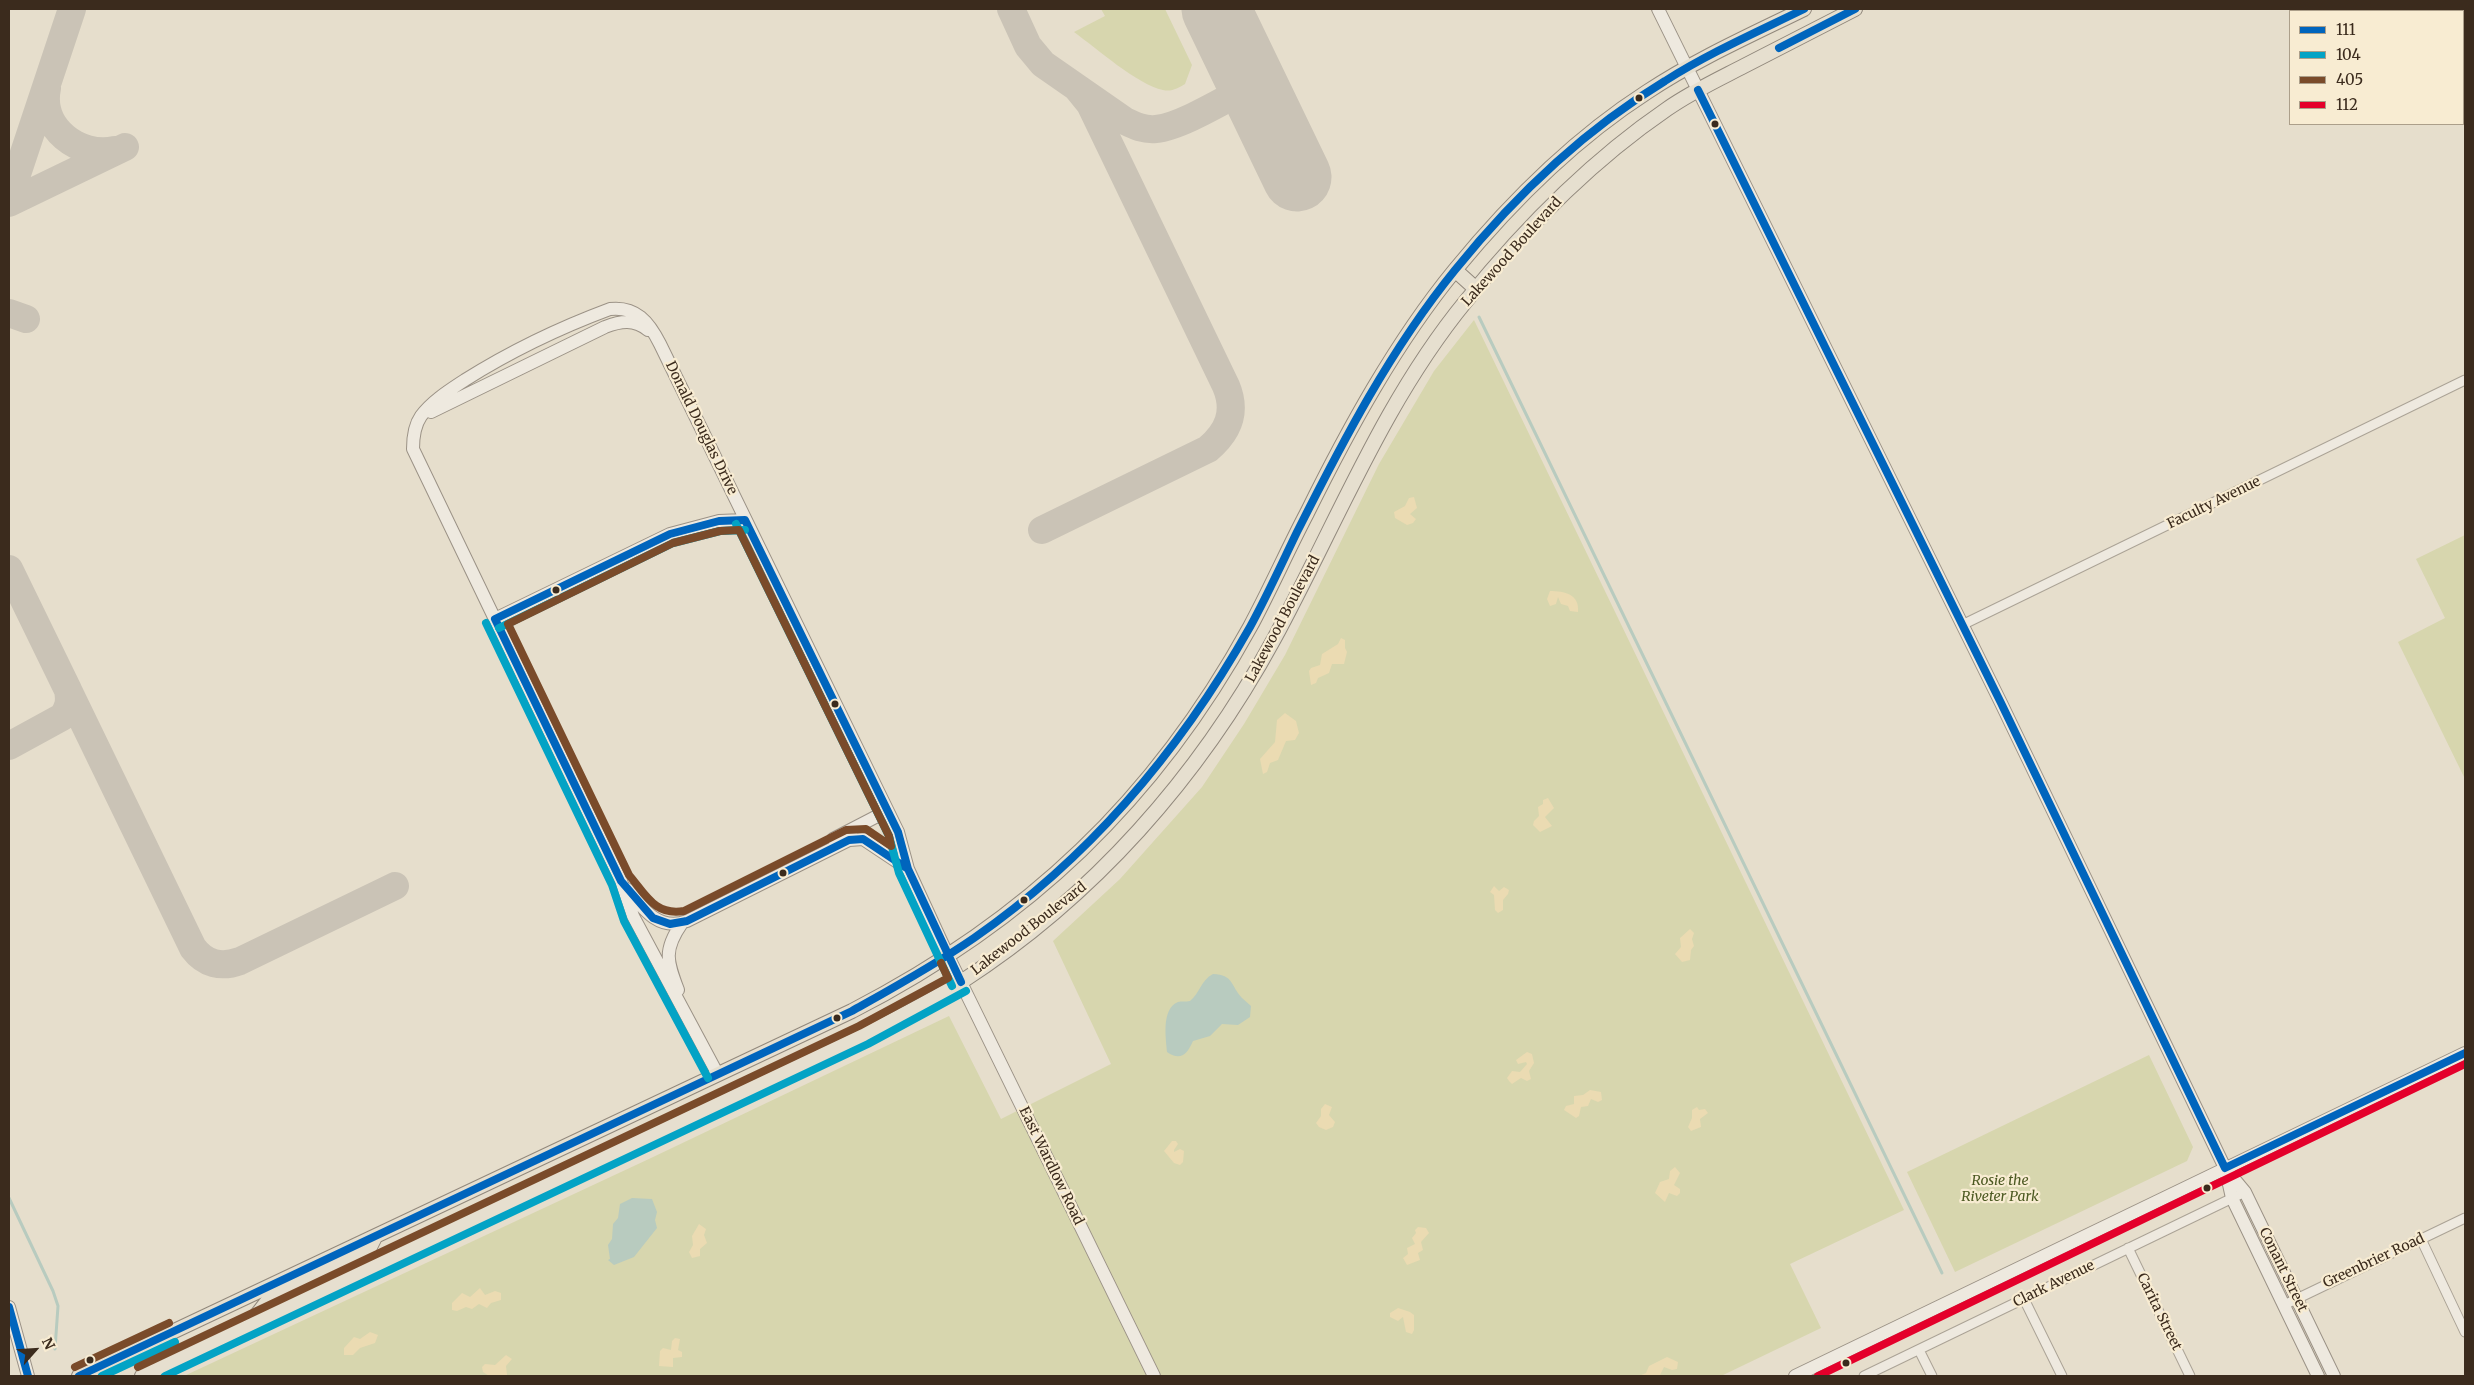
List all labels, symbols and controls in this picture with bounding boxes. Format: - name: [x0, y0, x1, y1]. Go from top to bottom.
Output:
- legend: [2289, 10, 2464, 125]
- text: 111: [2336, 20, 2355, 39]
- text: 104: [2336, 45, 2361, 64]
- text: 405: [2336, 70, 2363, 89]
- unlabelled marker: [1634, 93, 1644, 103]
- text: 112: [2336, 95, 2358, 114]
- unlabelled marker: [1710, 119, 1720, 129]
- street label: Lakewood Boulevard: [1459, 194, 1565, 310]
- street label: Donald Douglas Drive: [661, 359, 741, 497]
- street label: Faculty Avenue: [2165, 473, 2263, 533]
- street label: Lakewood Boulevard: [1242, 553, 1324, 685]
- unlabelled marker: [551, 585, 561, 595]
- unlabelled marker: [830, 699, 840, 709]
- unlabelled marker: [778, 868, 788, 878]
- street label: Lakewood Boulevard: [968, 879, 1090, 979]
- unlabelled marker: [1019, 895, 1029, 905]
- unlabelled marker: [832, 1013, 842, 1023]
- street label: East Wardlow Road: [1015, 1104, 1087, 1228]
- park label: Rosie the Riveter Park: [1961, 1173, 2039, 1206]
- unlabelled marker: [2202, 1183, 2212, 1193]
- street label: Conant Street: [2255, 1225, 2311, 1315]
- street label: Greenbrier Road: [2321, 1230, 2427, 1292]
- street label: Clark Avenue: [2011, 1257, 2097, 1311]
- street label: Carita Street: [2133, 1271, 2185, 1353]
- north arrow: [10, 1325, 60, 1375]
- text: N: [38, 1335, 59, 1352]
- unlabelled marker: [85, 1355, 95, 1365]
- unlabelled marker: [1841, 1358, 1851, 1368]

